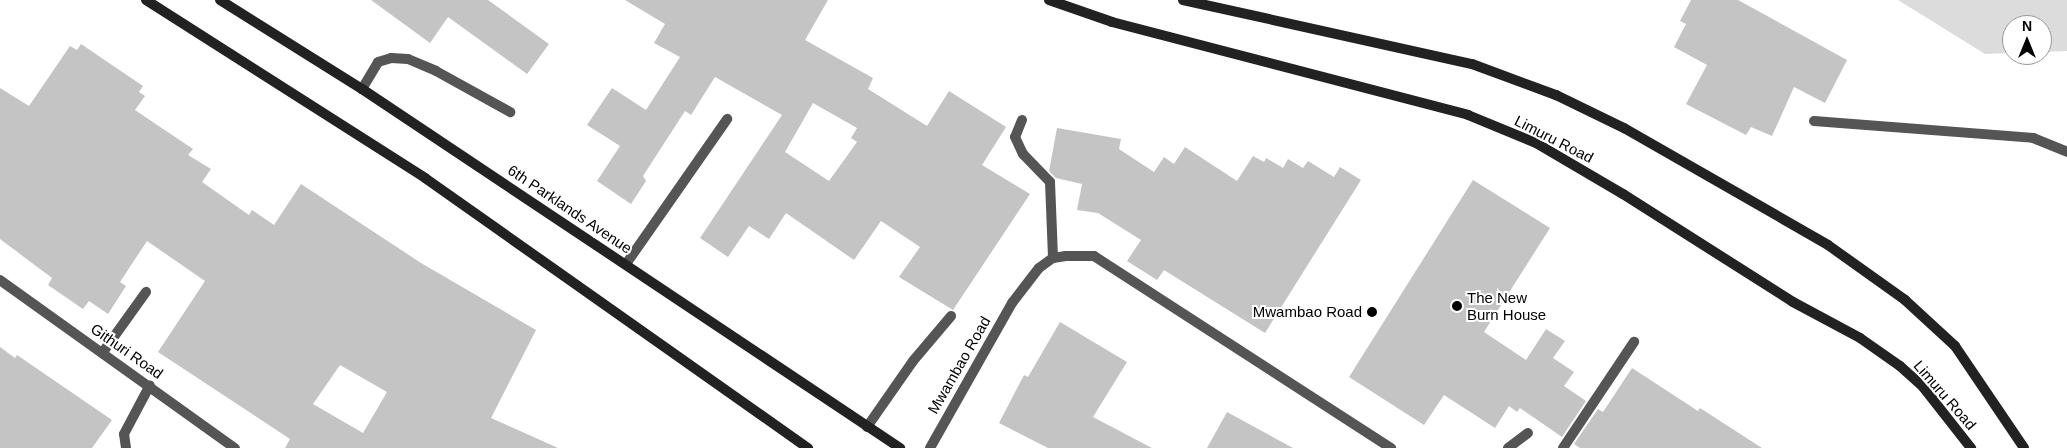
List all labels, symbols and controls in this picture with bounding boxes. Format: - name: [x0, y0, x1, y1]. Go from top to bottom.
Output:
- north arrow: [2002, 15, 2052, 65]
- text: N: [2022, 18, 2032, 34]
- street label: Limuru Road: [1512, 111, 1596, 167]
- street label: 6th Parklands Avenue: [504, 161, 636, 257]
- place label: The New Burn House: [1467, 288, 1546, 323]
- marker: The New Burn House: [1451, 300, 1463, 312]
- place label: Mwambao Road: [1253, 303, 1362, 321]
- marker: Mwambao Road: [1366, 306, 1378, 318]
- street label: Mwambao Road: [924, 313, 994, 417]
- street label: Githuri Road: [87, 319, 167, 383]
- street label: Limuru Road: [1910, 357, 1980, 433]

